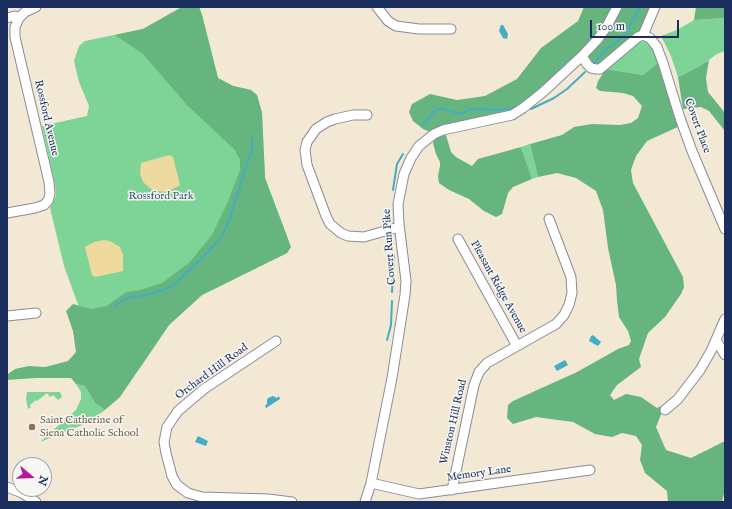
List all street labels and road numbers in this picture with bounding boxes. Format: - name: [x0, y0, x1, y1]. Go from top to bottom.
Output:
- street label: Rossford Avenue: [31, 79, 61, 157]
- street label: Covert Place: [681, 97, 713, 155]
- street label: Covert Run Pike: [381, 209, 399, 285]
- street label: Pleasant Ridge Avenue: [467, 238, 529, 336]
- street label: Orchard Hill Road: [173, 341, 251, 403]
- street label: Winston Hill Road: [438, 378, 470, 466]
- street label: Memory Lane: [446, 463, 512, 485]

